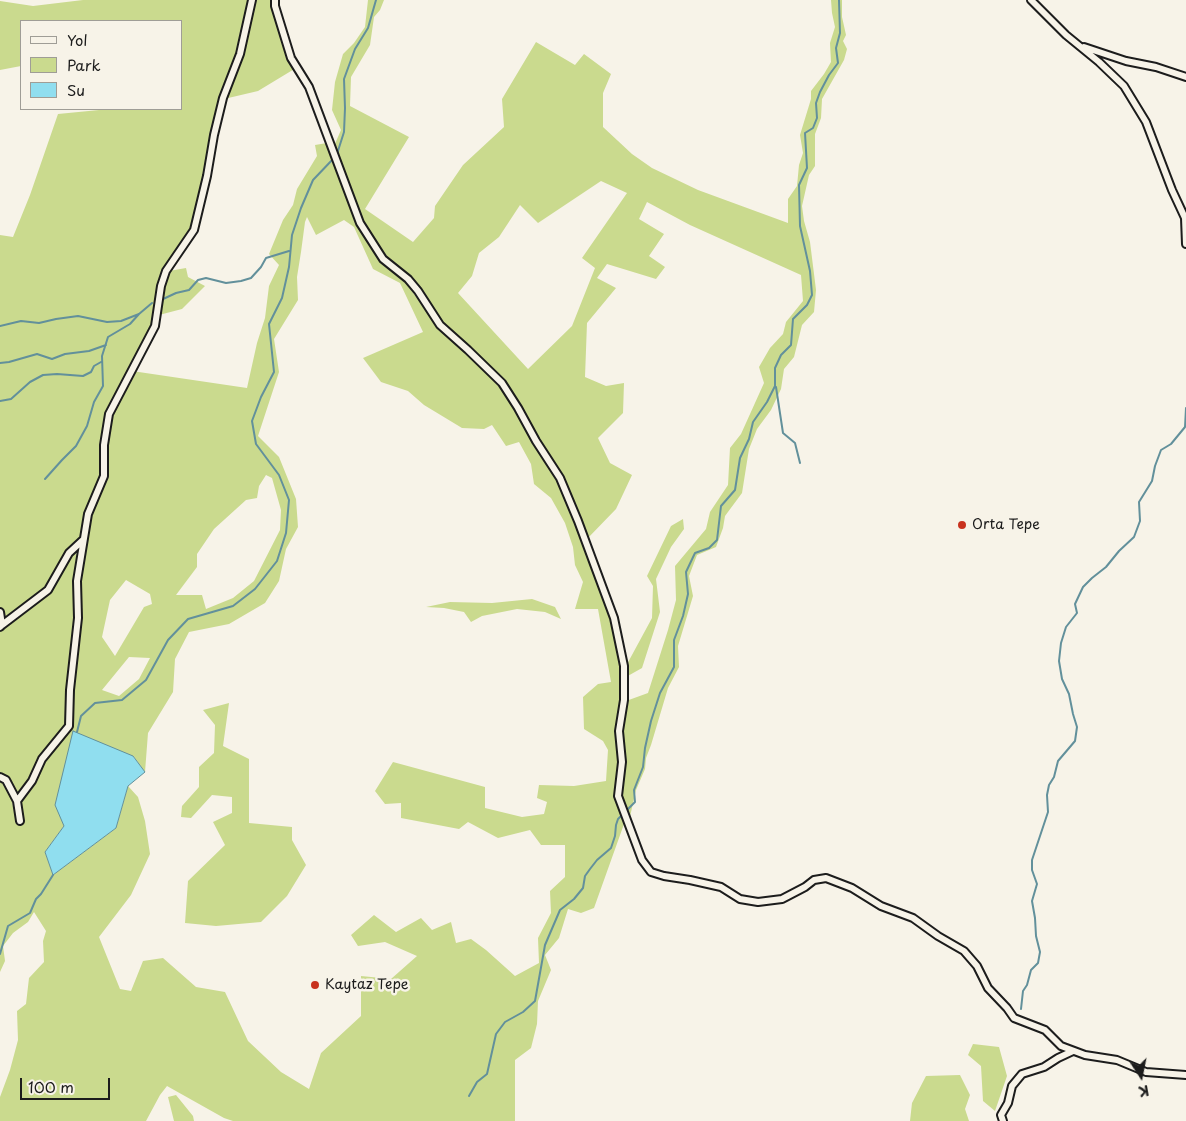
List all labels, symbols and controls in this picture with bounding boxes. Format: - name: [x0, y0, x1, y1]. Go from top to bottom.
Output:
- legend: [20, 20, 182, 110]
- text: Yol: [67, 28, 88, 51]
- text: Park: [67, 53, 101, 76]
- text: Su: [67, 78, 85, 101]
- place label: Orta Tepe: [972, 517, 1040, 533]
- marker: Orta Tepe: [956, 519, 968, 531]
- place label: Kaytaz Tepe: [325, 977, 408, 993]
- marker: Kaytaz Tepe: [309, 979, 321, 991]
- north arrow: [1116, 1051, 1166, 1101]
- scale bar: [22, 1068, 112, 1100]
- text: 100 m: [28, 1075, 74, 1098]
- text: K: [1137, 1080, 1151, 1103]

